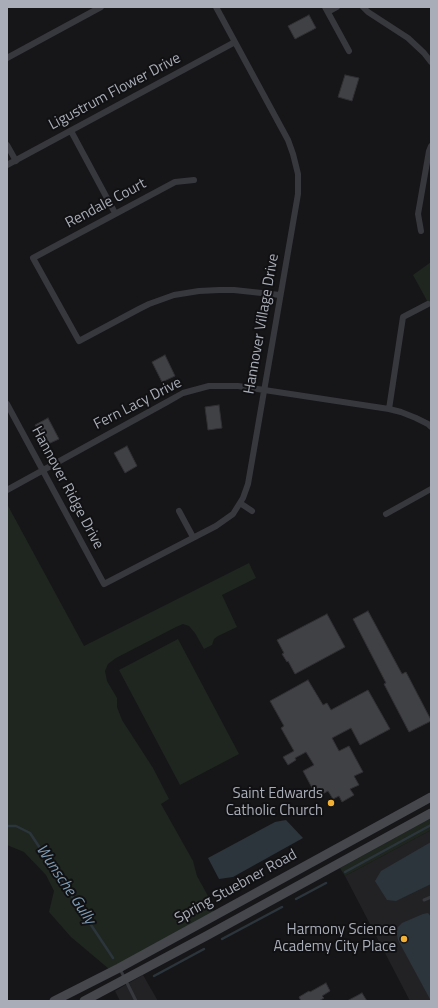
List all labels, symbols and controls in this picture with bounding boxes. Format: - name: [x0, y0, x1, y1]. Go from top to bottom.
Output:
- street label: Ligustrum Flower Drive: [46, 50, 184, 134]
- street label: Rendale Court: [63, 175, 149, 233]
- street label: Hannover Village Drive: [241, 252, 283, 396]
- street label: Fern Lacy Drive: [91, 374, 185, 434]
- street label: Hannover Ridge Drive: [27, 424, 107, 552]
- place label: Saint Edwards Catholic Church: [226, 785, 323, 820]
- marker: Saint Edwards Catholic Church: [326, 798, 336, 808]
- water label: Wunsche Gully: [31, 841, 99, 929]
- street label: Spring Stuebner Road: [172, 846, 300, 928]
- place label: Harmony Science Academy City Place: [273, 921, 396, 956]
- marker: Harmony Science Academy City Place: [399, 934, 409, 944]

